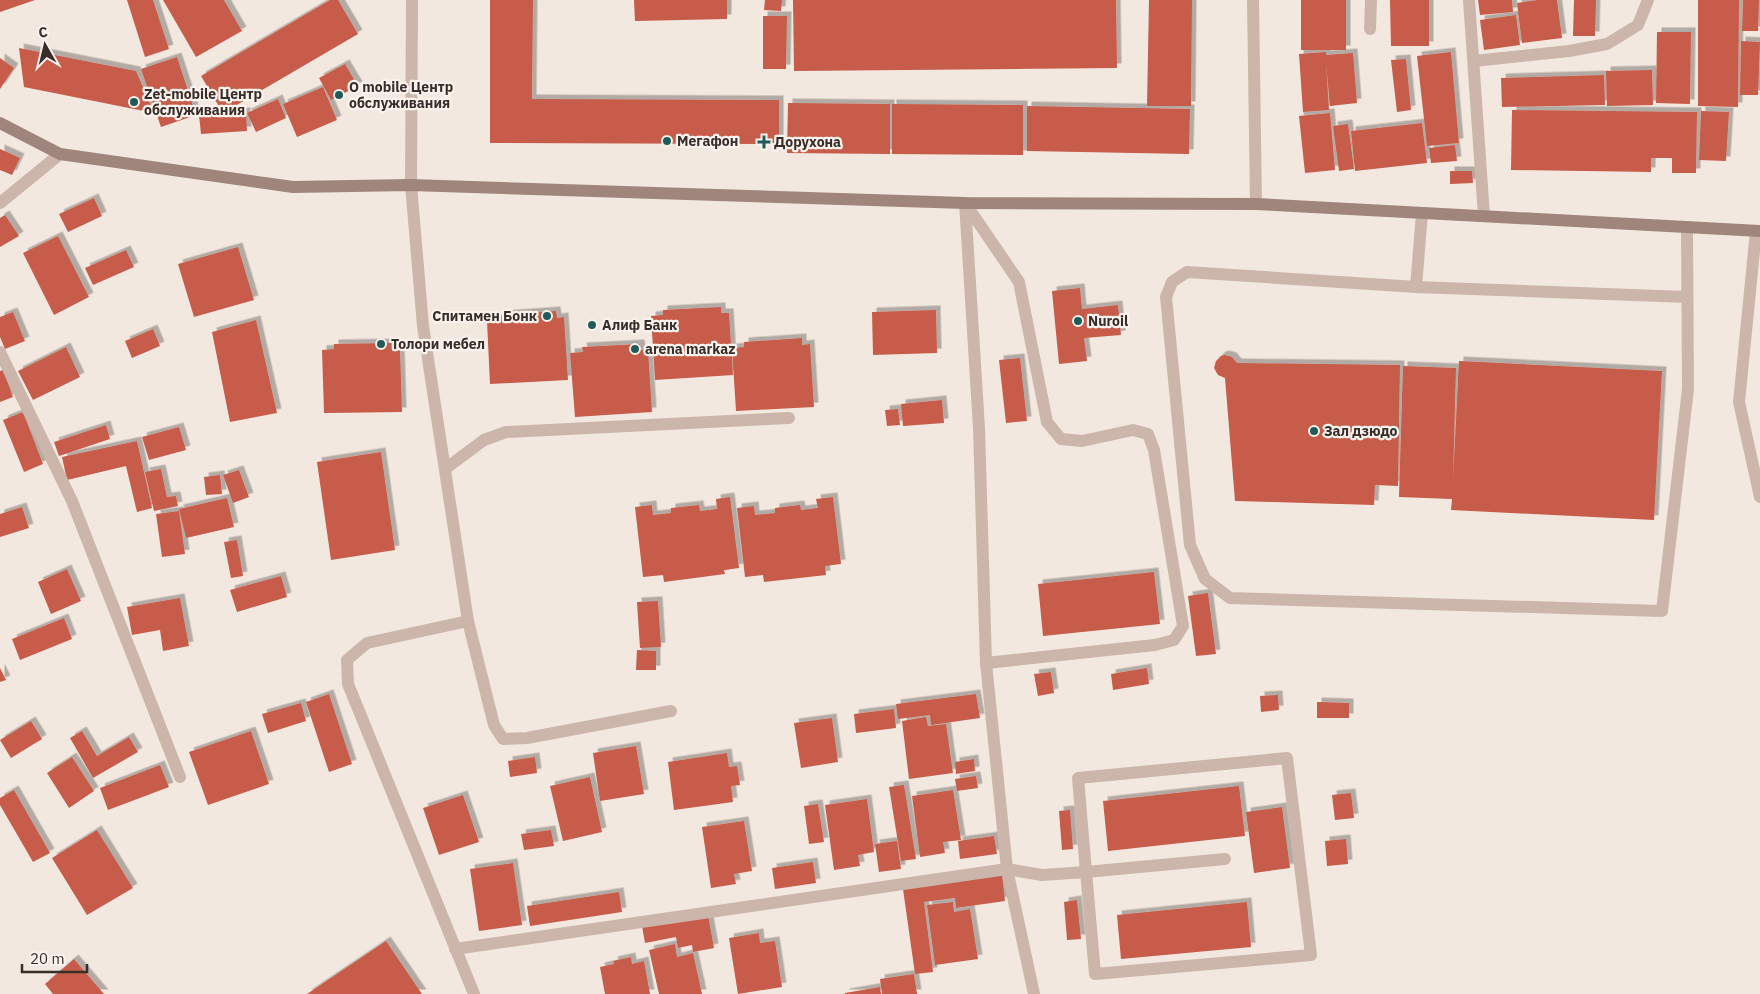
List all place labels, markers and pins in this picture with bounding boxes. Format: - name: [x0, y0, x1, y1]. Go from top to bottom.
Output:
- place label: O mobile Центр обслуживания: [349, 78, 453, 112]
- place label: Zet-mobile Центр обслуживания: [144, 85, 262, 119]
- marker: O mobile Центр обслуживания: [333, 89, 345, 101]
- marker: Zet-mobile Центр обслуживания: [128, 96, 140, 108]
- place label: Мегафон: [677, 132, 738, 150]
- place label: Дорухона: [774, 133, 841, 151]
- marker: Мегафон: [661, 135, 673, 147]
- marker: Дорухона: [758, 136, 770, 148]
- place label: Спитамен Бонк: [432, 307, 537, 325]
- marker: Спитамен Бонк: [541, 310, 553, 322]
- place label: Nuroil: [1088, 312, 1128, 330]
- marker: Nuroil: [1072, 315, 1084, 327]
- place label: Алиф Банк: [602, 316, 677, 334]
- marker: Алиф Банк: [586, 319, 598, 331]
- place label: Толори мебел: [391, 335, 485, 353]
- marker: Толори мебел: [375, 338, 387, 350]
- place label: arena markaz: [645, 340, 735, 358]
- marker: arena markaz: [629, 343, 641, 355]
- place label: Зал дзюдо: [1324, 422, 1398, 440]
- marker: Зал дзюдо: [1308, 425, 1320, 437]

